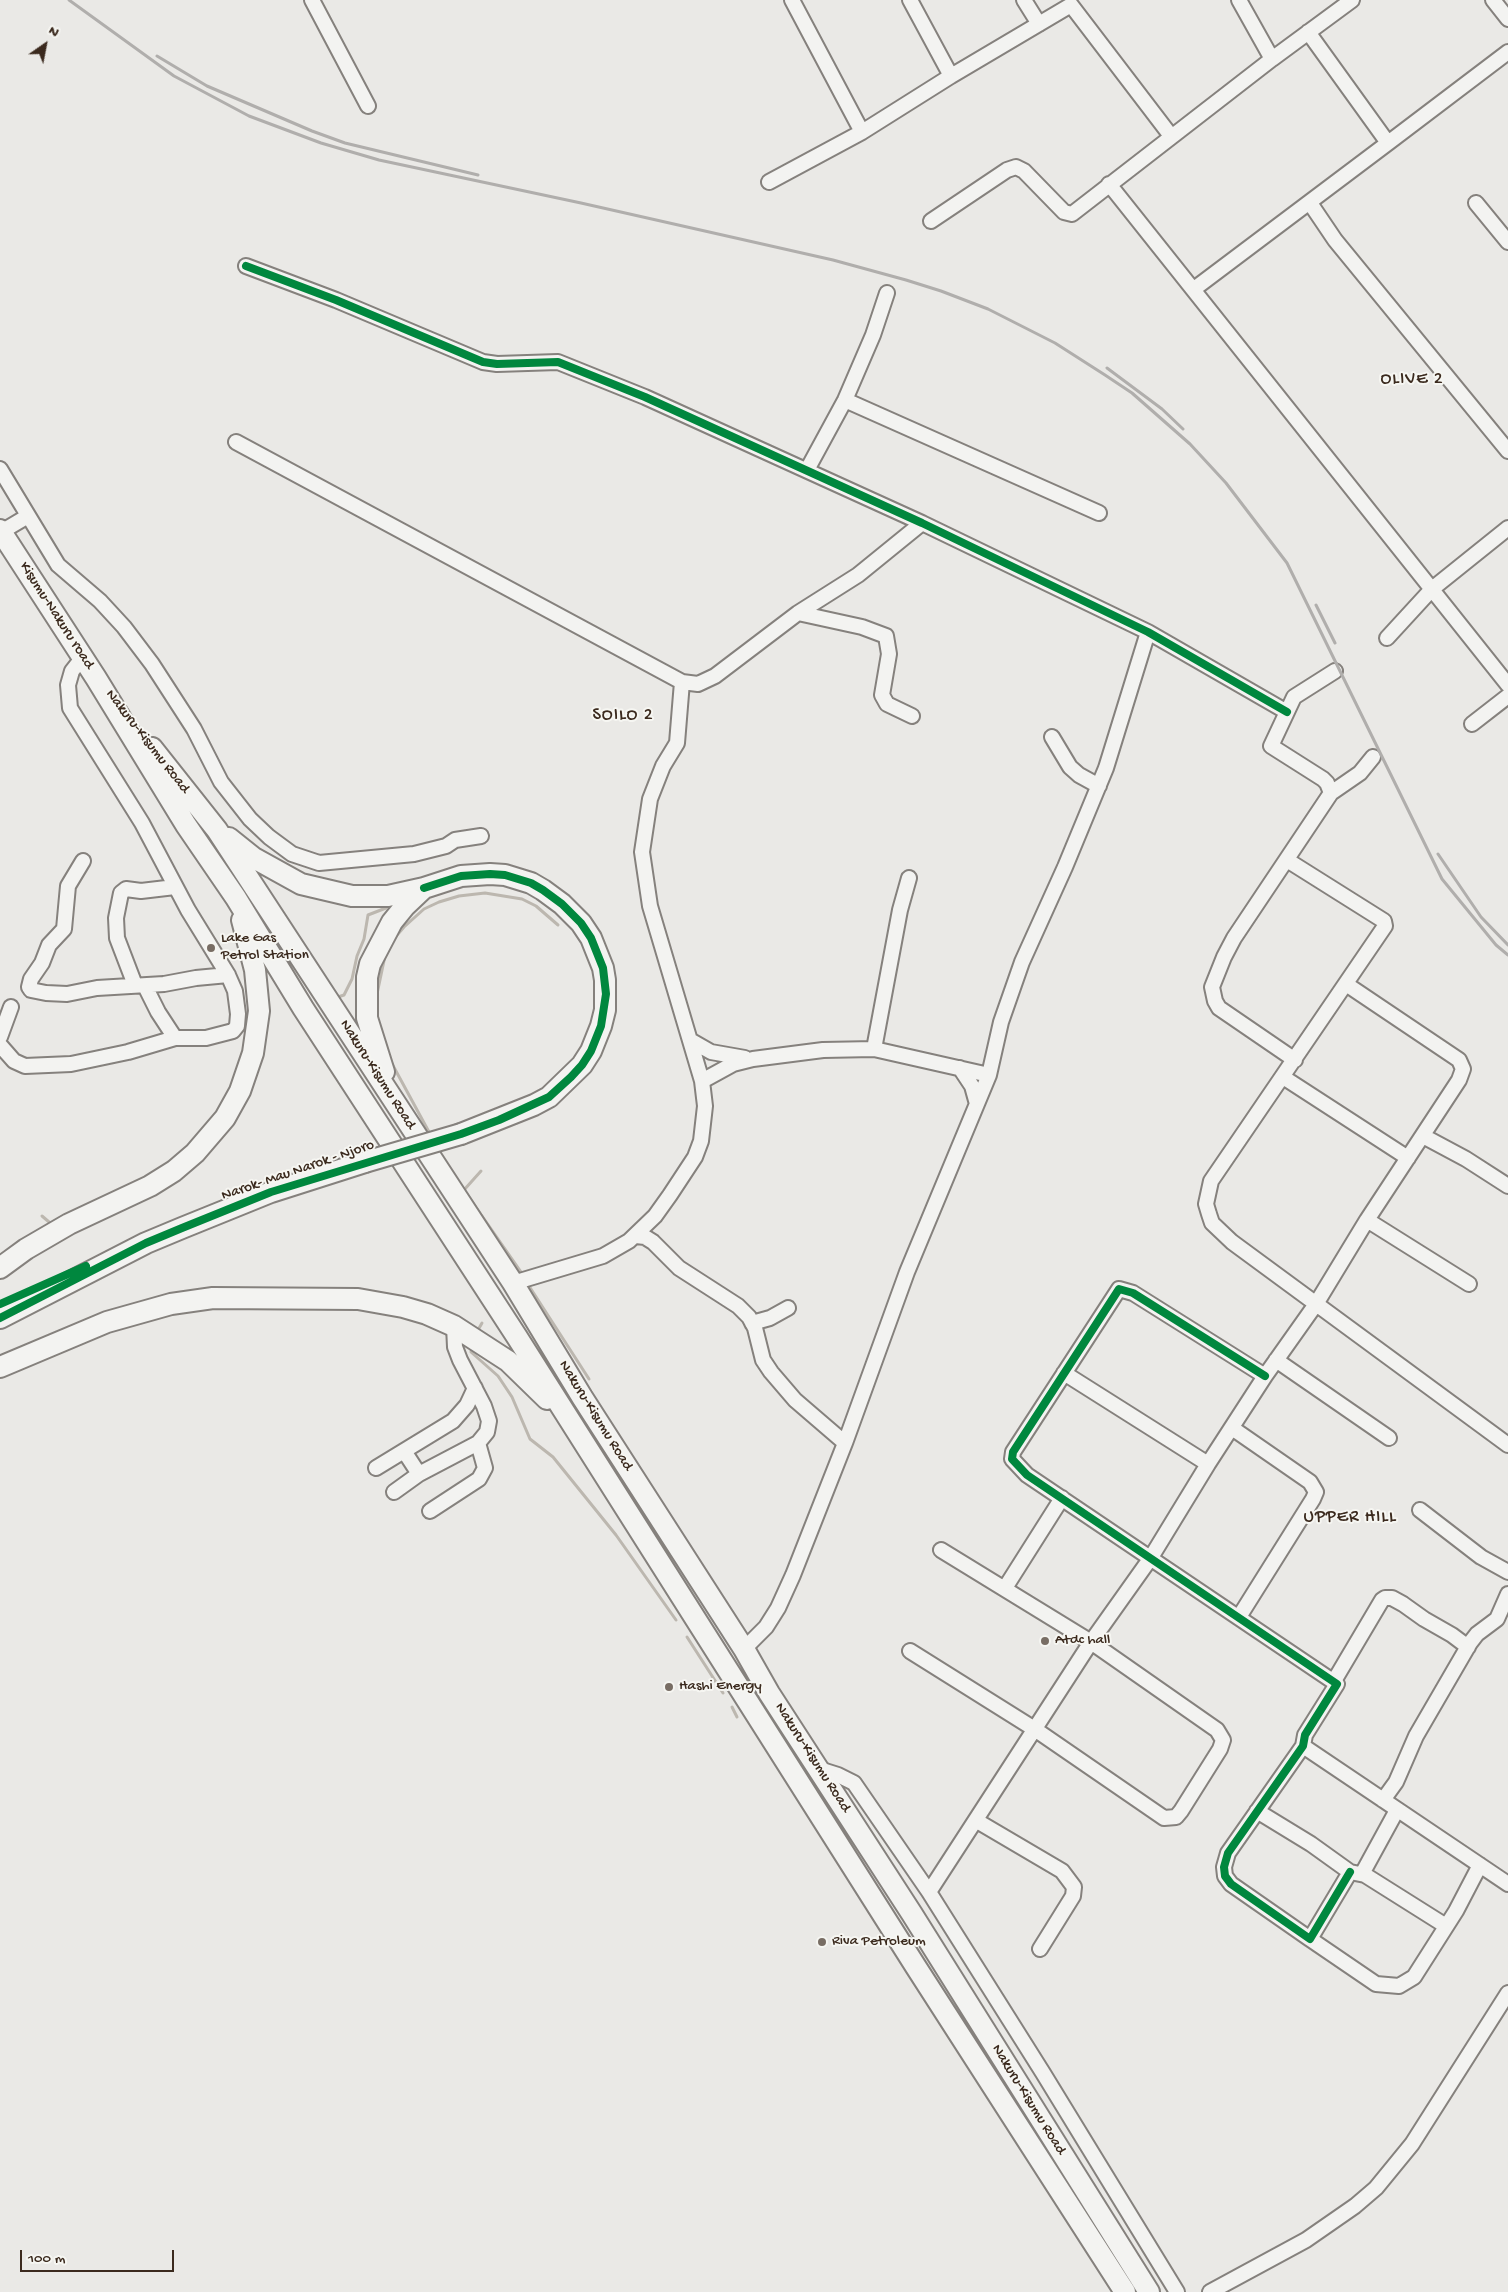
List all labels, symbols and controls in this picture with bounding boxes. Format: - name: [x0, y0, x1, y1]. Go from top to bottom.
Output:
- north arrow: [20, 20, 70, 70]
- text: N: [45, 22, 62, 42]
- district label: OLIVE 2: [1380, 369, 1444, 391]
- street label: Kisumu-Nakuru road: [15, 559, 97, 673]
- street label: Nakuru-Kisumu Road: [101, 686, 193, 798]
- district label: SOILO 2: [592, 705, 654, 727]
- place label: Lake Gas Petrol Station: [221, 930, 309, 965]
- marker: Lake Gas Petrol Station: [205, 942, 217, 954]
- street label: Nakuru-Kisumu Road: [335, 1017, 419, 1133]
- street label: Narok- Mau Narok - Njoro: [219, 1136, 377, 1206]
- street label: Nakuru-Kisumu Road: [554, 1357, 636, 1475]
- district label: UPPER HILL: [1302, 1507, 1398, 1529]
- place label: Atdc hall: [1055, 1632, 1110, 1650]
- marker: Atdc hall: [1039, 1635, 1051, 1647]
- place label: Hashi Energy: [679, 1678, 762, 1696]
- marker: Hashi Energy: [663, 1681, 675, 1693]
- street label: Nakuru-Kisumu Road: [770, 1700, 854, 1816]
- place label: Riva Petroleum: [832, 1933, 926, 1951]
- marker: Riva Petroleum: [816, 1936, 828, 1948]
- street label: Nakuru-Kisumu Road: [987, 2041, 1069, 2159]
- scale bar: [22, 2240, 176, 2272]
- text: 100 m: [28, 2250, 65, 2268]

